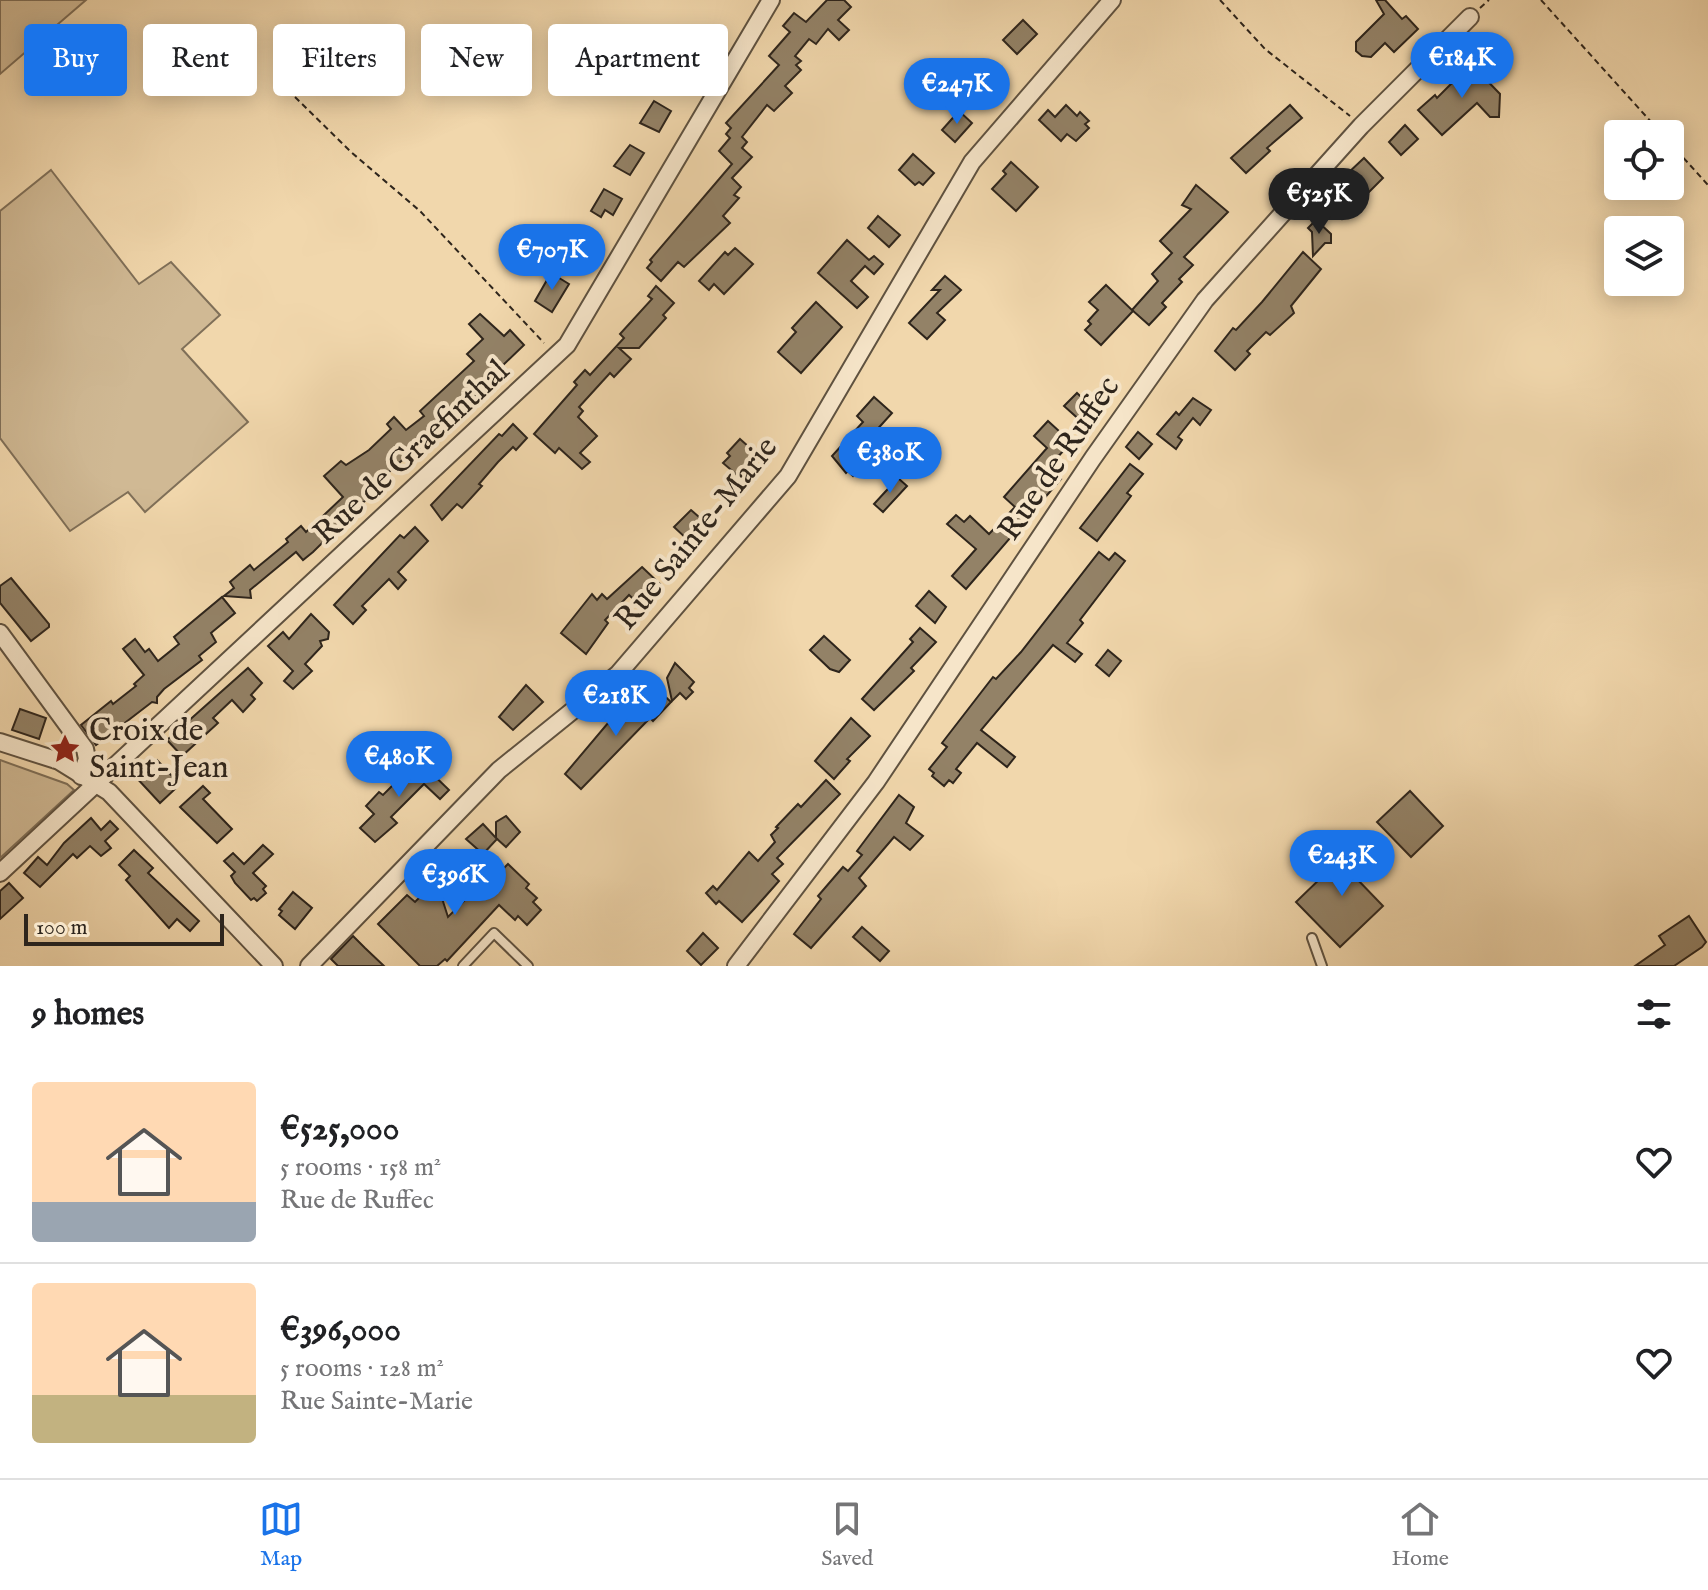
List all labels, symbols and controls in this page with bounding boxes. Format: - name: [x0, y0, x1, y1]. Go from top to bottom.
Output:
- chip: Buy: [24, 24, 127, 96]
- chip: Rent: [143, 24, 257, 96]
- chip: Filters: [273, 24, 405, 96]
- chip: New: [421, 24, 532, 96]
- chip: Apartment: [548, 24, 728, 96]
- pin: €184K: [1406, 32, 1518, 100]
- text: €184K: [1429, 41, 1495, 74]
- pin: €247K: [901, 58, 1013, 126]
- text: €247K: [922, 67, 992, 100]
- map controls: [1604, 120, 1684, 296]
- button: locate: [1604, 120, 1684, 200]
- pin: €525K: [1263, 168, 1375, 236]
- text: €525K: [1287, 177, 1351, 210]
- button: layers: [1604, 216, 1684, 296]
- pin: €707K: [496, 224, 608, 292]
- text: €707K: [516, 233, 588, 266]
- street label: Rue de Graefinthal: [305, 352, 519, 554]
- street label: Rue de Ruffec: [990, 369, 1130, 549]
- pin: €380K: [834, 427, 946, 495]
- street label: Rue Sainte-Marie: [606, 429, 788, 639]
- text: €380K: [857, 436, 923, 469]
- pin: €218K: [560, 670, 672, 738]
- text: €218K: [583, 679, 649, 712]
- place label: Croix de Saint-Jean: [89, 711, 228, 789]
- pin: €480K: [343, 731, 455, 799]
- place icon: Croix de Saint-Jean: [48, 732, 82, 766]
- text: €480K: [364, 740, 434, 773]
- pin: €243K: [1286, 830, 1398, 898]
- text: €243K: [1308, 839, 1376, 872]
- pin: €396K: [399, 849, 511, 917]
- text: €396K: [422, 858, 488, 891]
- scale bar: [24, 910, 224, 946]
- text: 100 m: [36, 914, 88, 942]
- icon: filters: [1632, 992, 1676, 1036]
- text: 9 homes: [32, 993, 144, 1036]
- text: €525,000: [280, 1108, 399, 1151]
- icon: home: [96, 1114, 192, 1210]
- icon: heart: [1632, 1140, 1676, 1184]
- text: 5 rooms · 158 m²: [280, 1151, 441, 1184]
- text: Rue de Ruffec: [280, 1184, 434, 1217]
- text: €396,000: [280, 1309, 401, 1352]
- icon: home: [96, 1315, 192, 1411]
- icon: heart: [1632, 1341, 1676, 1385]
- text: 5 rooms · 128 m²: [280, 1352, 444, 1385]
- text: Rue Sainte-Marie: [280, 1385, 473, 1418]
- tab: Map: [259, 1497, 303, 1573]
- tab: Saved: [821, 1497, 873, 1573]
- tab: Home: [1391, 1497, 1449, 1573]

